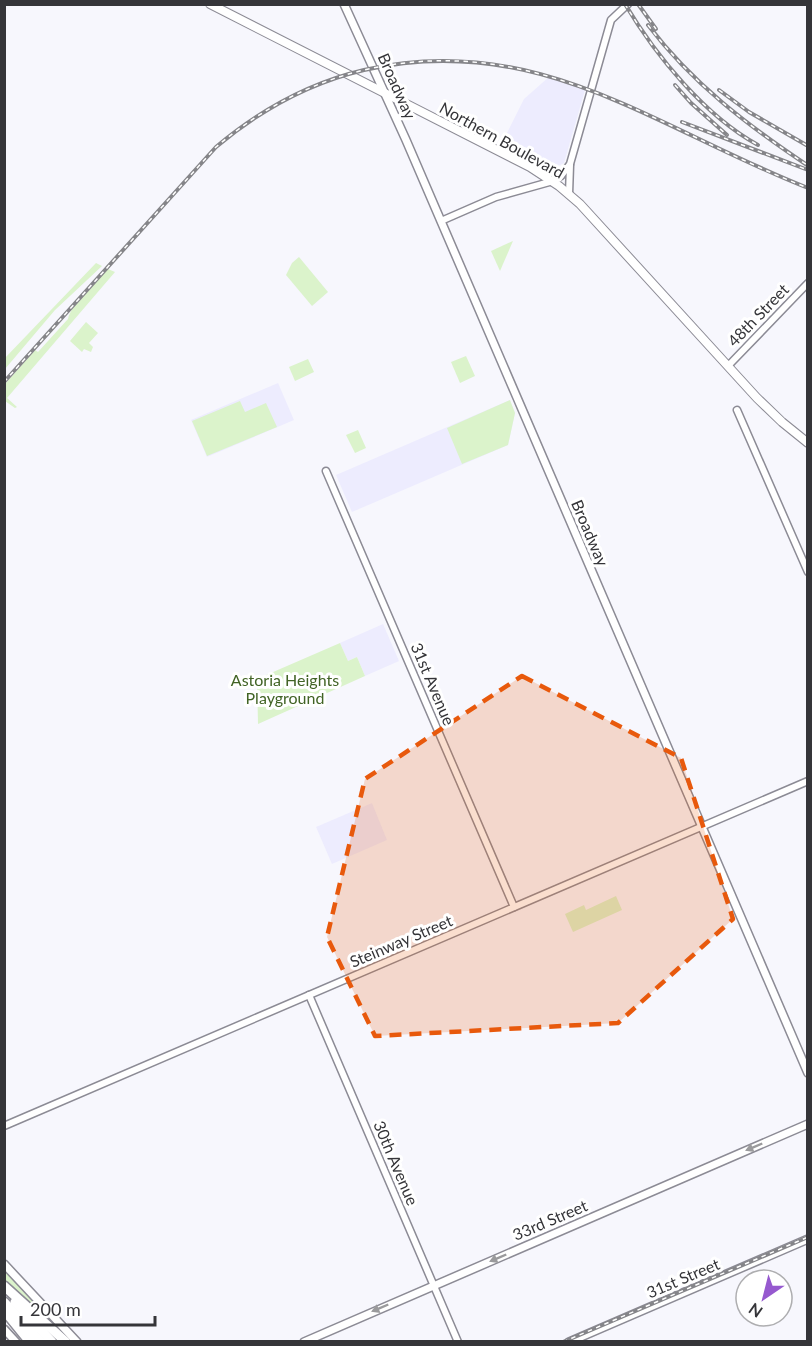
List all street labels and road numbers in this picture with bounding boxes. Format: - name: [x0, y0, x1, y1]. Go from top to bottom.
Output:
- street label: Broadway: [375, 50, 421, 122]
- street label: Northern Boulevard: [437, 97, 568, 182]
- street label: 48th Street: [723, 279, 792, 350]
- street label: Broadway: [568, 497, 613, 569]
- street label: 31st Avenue: [408, 640, 459, 728]
- street label: Steinway Street: [347, 910, 455, 971]
- street label: 30th Avenue: [370, 1118, 423, 1208]
- street label: 33rd Street: [510, 1195, 590, 1244]
- street label: 31st Street: [643, 1254, 722, 1301]

